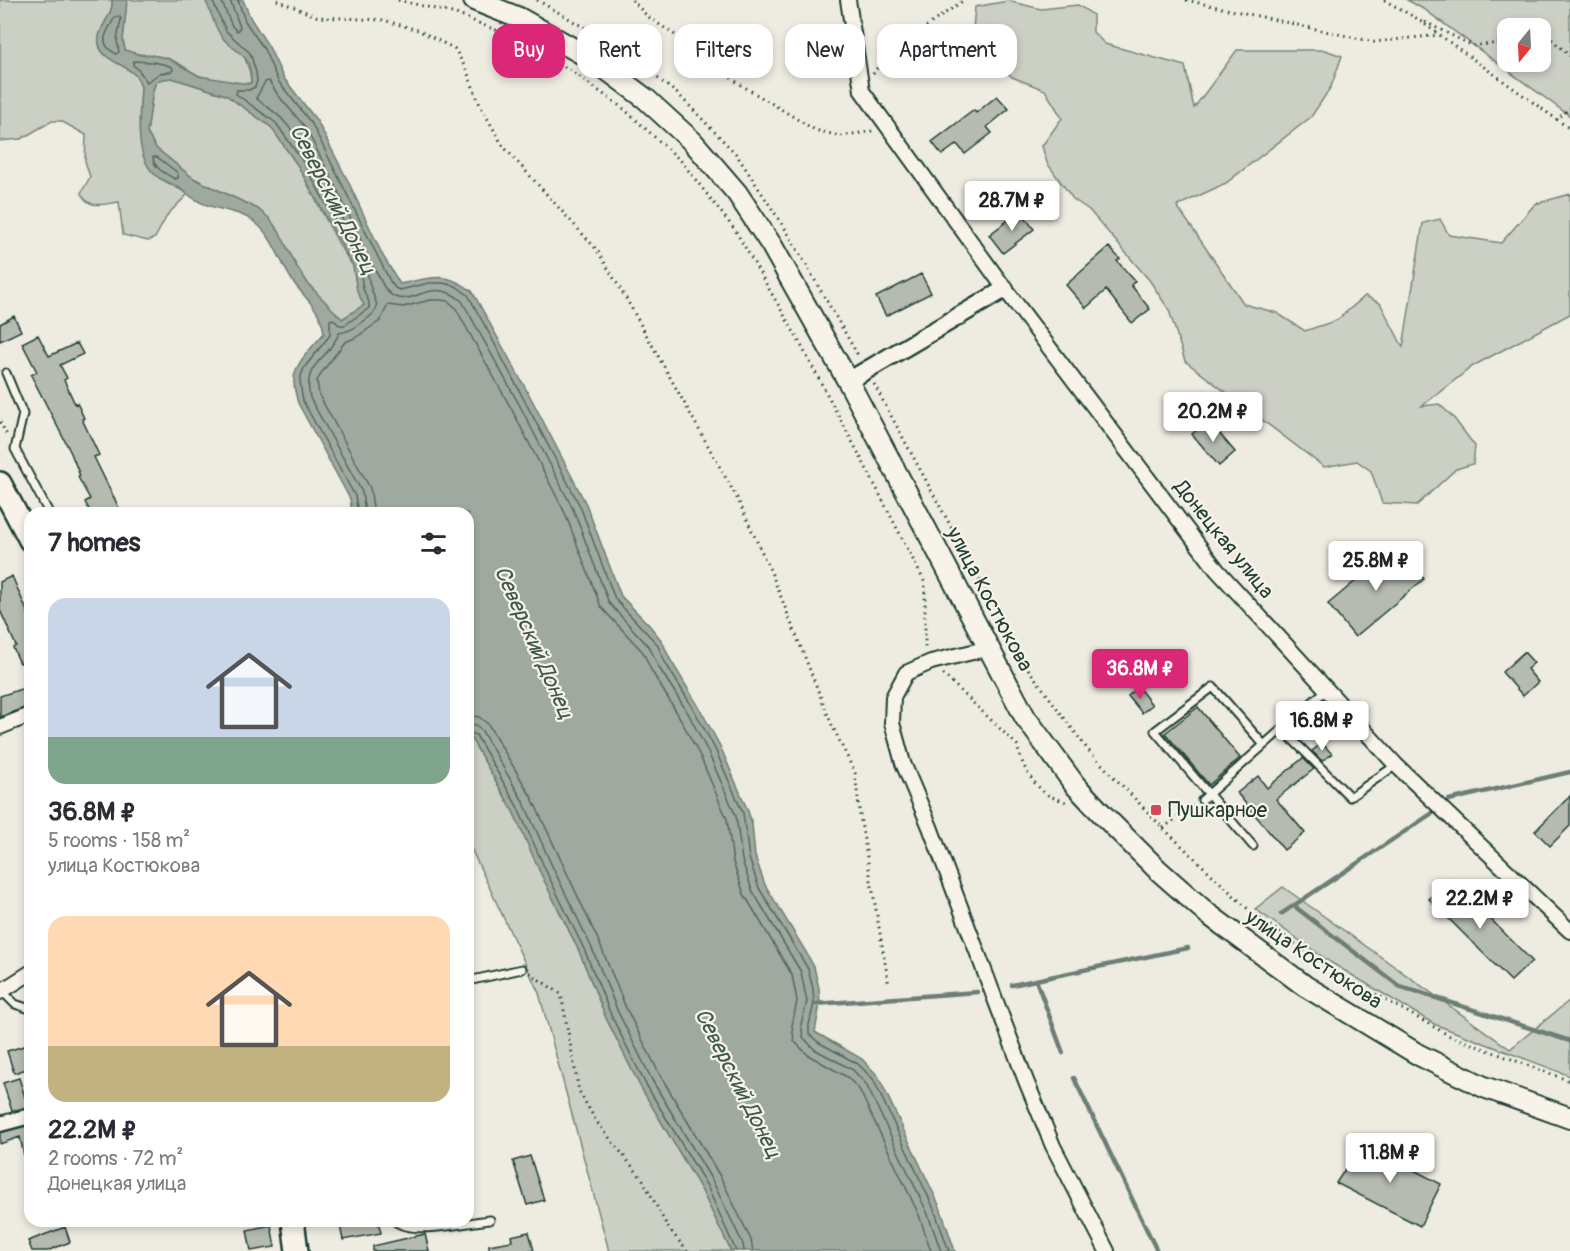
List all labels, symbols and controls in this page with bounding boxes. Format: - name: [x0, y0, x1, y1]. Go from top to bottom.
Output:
- north arrow: [1497, 18, 1551, 72]
- map controls: [1497, 18, 1551, 72]
- chip: Buy: [492, 24, 565, 78]
- chip: Rent: [577, 24, 662, 78]
- chip: Filters: [674, 24, 773, 78]
- chip: New: [785, 24, 865, 78]
- chip: Apartment: [877, 24, 1017, 78]
- water label: Северский Донец: [283, 120, 383, 279]
- pin: 28.7M ₽: [957, 181, 1067, 232]
- text: 28.7M ₽: [979, 188, 1045, 213]
- pin: 20.2M ₽: [1158, 392, 1268, 443]
- text: 20.2M ₽: [1177, 399, 1249, 424]
- street label: Донецкая улица: [1167, 474, 1280, 604]
- street label: улица Костюкова: [940, 522, 1039, 676]
- text: 7 homes: [48, 527, 140, 559]
- icon: filters: [417, 527, 450, 560]
- pin: 25.8M ₽: [1321, 541, 1431, 592]
- text: 25.8M ₽: [1342, 548, 1410, 573]
- water label: Северский Донец: [488, 561, 580, 724]
- icon: home: [195, 637, 303, 745]
- pin: 36.8M ₽: [1085, 649, 1195, 700]
- text: 36.8M ₽: [1106, 656, 1174, 681]
- pin: 16.8M ₽: [1267, 701, 1377, 752]
- text: 16.8M ₽: [1290, 708, 1354, 733]
- text: 36.8M ₽: [48, 796, 136, 828]
- place label: Пушкарное: [1168, 797, 1268, 824]
- marker: Пушкарное: [1149, 803, 1163, 817]
- text: 5 rooms · 158 m²: [48, 828, 190, 853]
- text: улица Костюкова: [48, 853, 200, 878]
- pin: 22.2M ₽: [1425, 879, 1535, 930]
- text: 22.2M ₽: [1446, 886, 1514, 911]
- street label: улица Костюкова: [1239, 903, 1387, 1015]
- icon: home: [195, 955, 303, 1063]
- water label: Северский Донец: [688, 1004, 788, 1163]
- text: 22.2M ₽: [48, 1114, 137, 1146]
- pin: 11.8M ₽: [1335, 1133, 1445, 1184]
- text: 11.8M ₽: [1360, 1140, 1420, 1165]
- text: 2 rooms · 72 m²: [48, 1146, 183, 1171]
- text: Донецкая улица: [48, 1171, 186, 1196]

